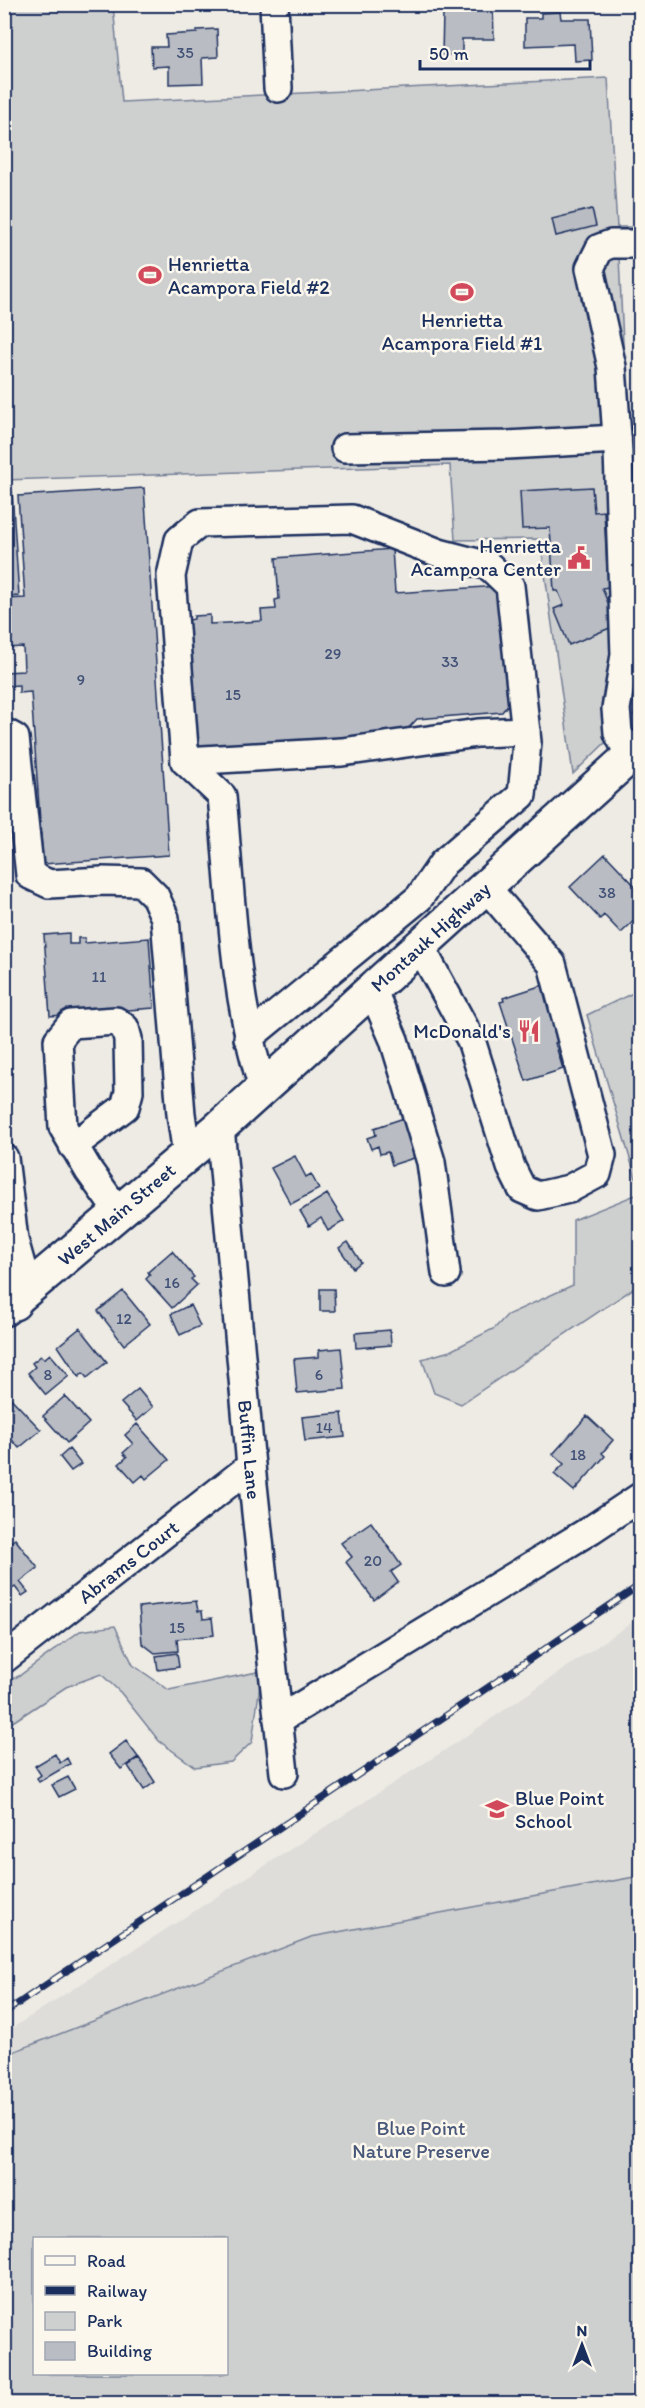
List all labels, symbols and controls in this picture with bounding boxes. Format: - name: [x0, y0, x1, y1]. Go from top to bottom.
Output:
- scale bar: [420, 33, 590, 71]
- house number: 35: [176, 43, 194, 62]
- text: 50 m: [429, 43, 469, 65]
- place label: Henrietta Acampora Field #2: [168, 252, 330, 299]
- sports icon: Henrietta Acampora Field #2: [137, 262, 163, 288]
- sports icon: Henrietta Acampora Field #1: [449, 279, 475, 305]
- place label: Henrietta Acampora Field #1: [382, 308, 542, 355]
- place label: Henrietta Acampora Center: [411, 534, 562, 581]
- public building icon: Henrietta Acampora Center: [566, 545, 592, 571]
- house number: 29: [325, 644, 341, 663]
- house number: 33: [441, 652, 459, 671]
- house number: 9: [77, 670, 85, 689]
- house number: 15: [225, 685, 241, 704]
- street label: Montauk Highway: [366, 876, 495, 997]
- house number: 38: [598, 883, 616, 902]
- house number: 11: [92, 967, 107, 986]
- restaurant icon: McDonald's: [516, 1018, 542, 1044]
- place label: McDonald's: [413, 1019, 511, 1043]
- street label: West Main Street: [53, 1158, 180, 1271]
- house number: 16: [164, 1273, 180, 1292]
- house number: 12: [116, 1309, 133, 1328]
- house number: 8: [44, 1365, 53, 1384]
- house number: 6: [315, 1365, 323, 1384]
- street label: Buffin Lane: [233, 1399, 267, 1501]
- house number: 14: [315, 1418, 333, 1437]
- house number: 18: [570, 1445, 586, 1464]
- street label: Abrams Court: [74, 1515, 183, 1608]
- house number: 20: [364, 1551, 382, 1570]
- house number: 15: [169, 1618, 185, 1637]
- place label: Blue Point School: [515, 1786, 605, 1833]
- school or university icon: Blue Point School: [484, 1796, 510, 1822]
- park label: Blue Point Nature Preserve: [352, 2116, 490, 2163]
- legend: [33, 2237, 228, 2375]
- text: Road: [87, 2250, 126, 2272]
- text: Railway: [87, 2280, 148, 2302]
- text: Park: [87, 2310, 122, 2332]
- north arrow: [552, 2315, 612, 2375]
- text: N: [577, 2321, 587, 2340]
- text: Building: [87, 2340, 153, 2362]

